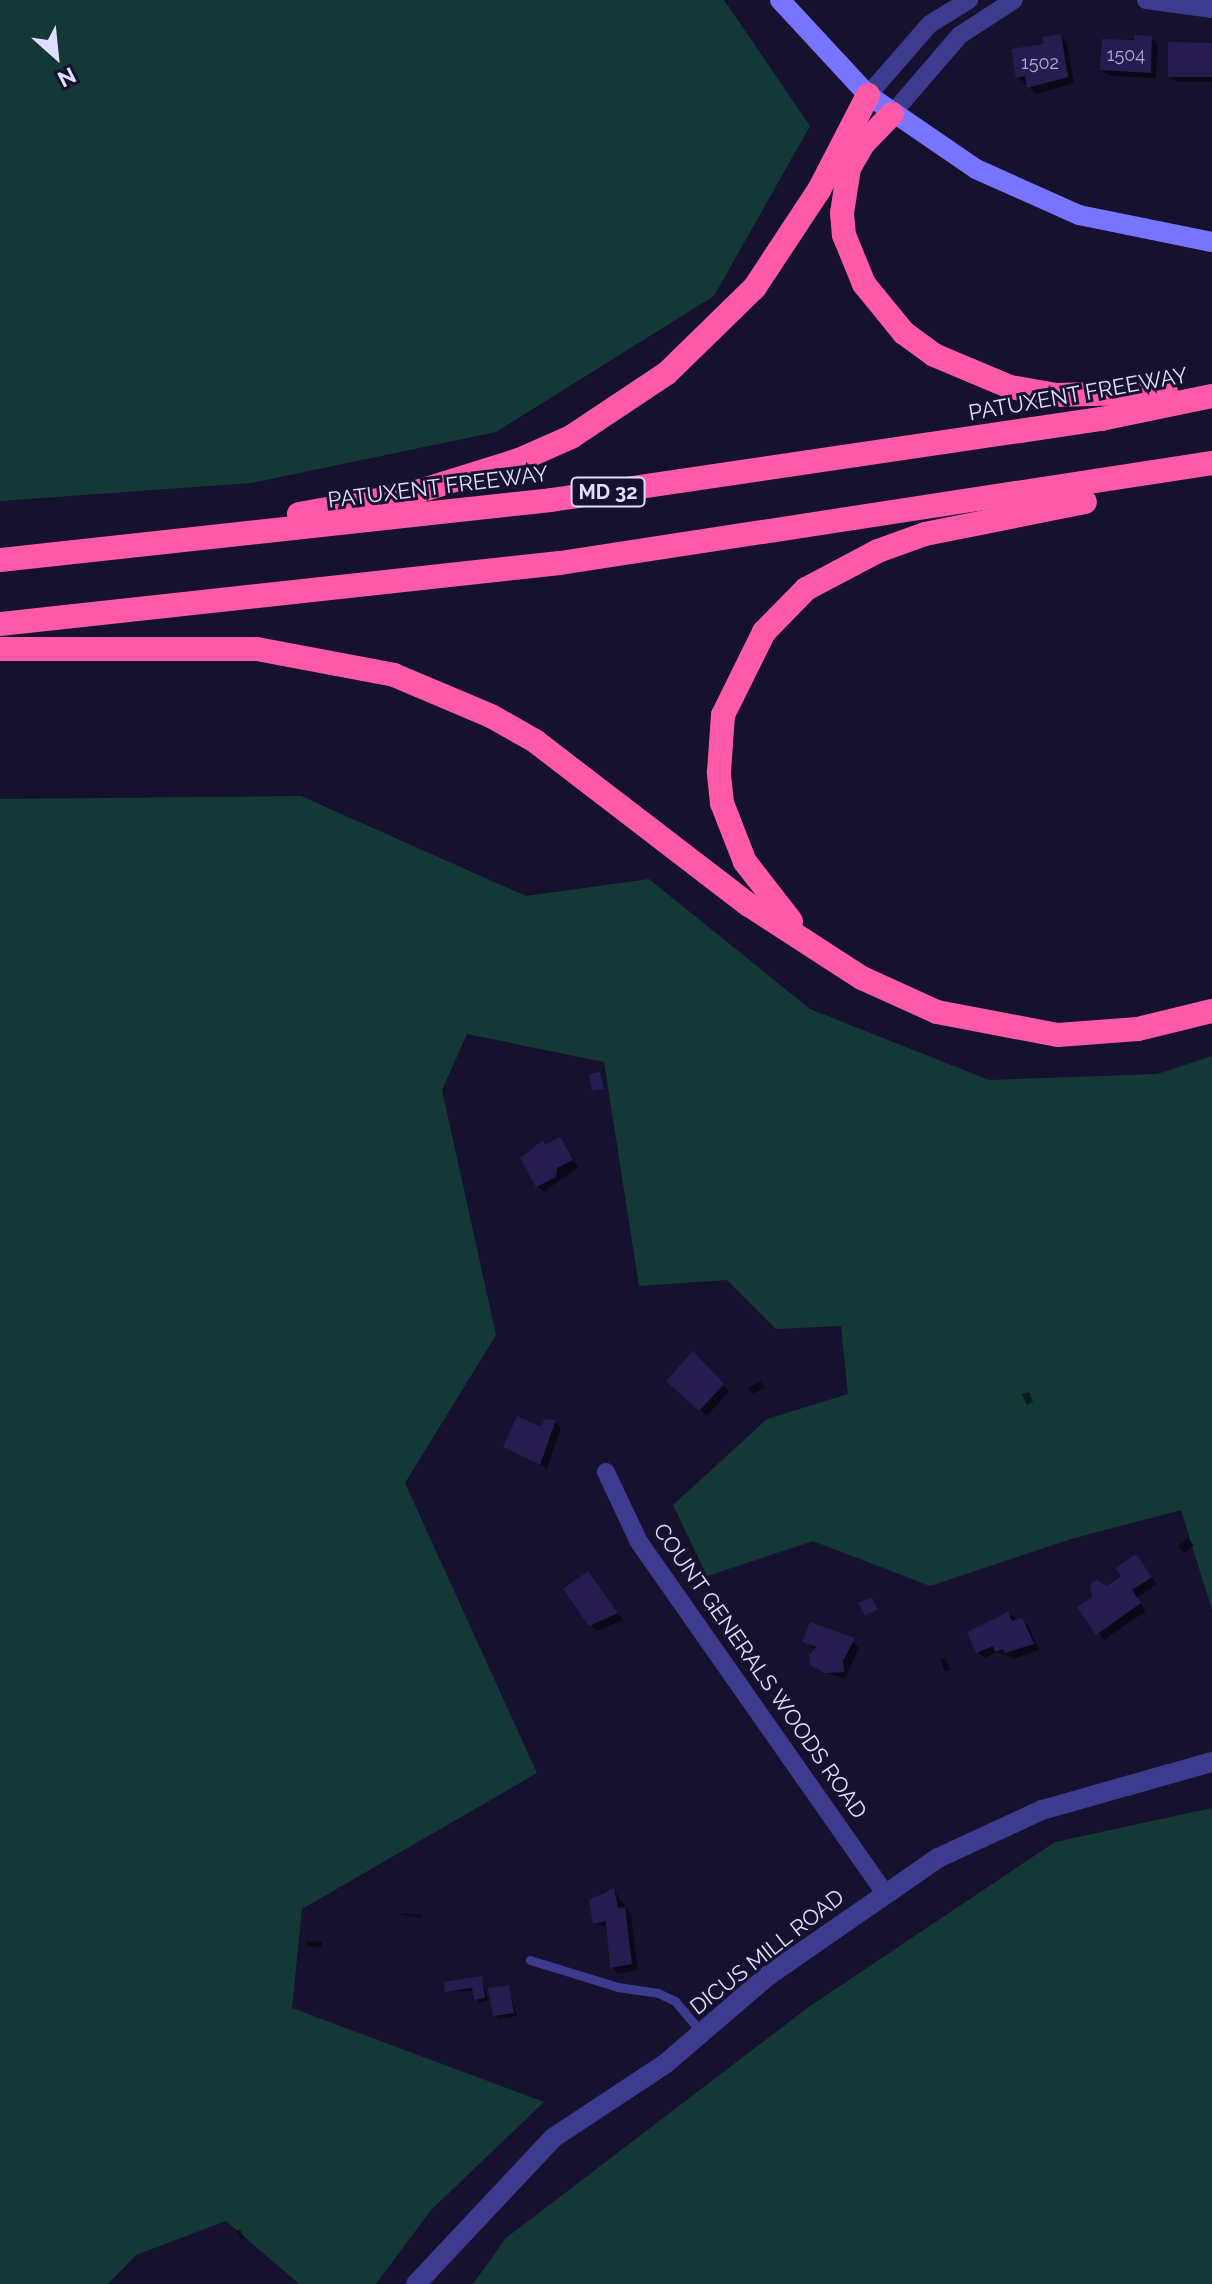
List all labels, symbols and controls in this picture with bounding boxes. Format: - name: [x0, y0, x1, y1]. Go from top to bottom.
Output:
- north arrow: [16, 16, 96, 96]
- house number: 1504: [1107, 44, 1145, 66]
- house number: 1502: [1021, 52, 1059, 74]
- text: N: [54, 62, 80, 93]
- street label: PATUXENT FREEWAY: [966, 362, 1190, 426]
- street label: PATUXENT FREEWAY: [326, 460, 550, 514]
- road number: MD 32: [570, 476, 646, 508]
- street label: COUNT GENERALS WOODS ROAD: [647, 1518, 873, 1824]
- street label: DICUS MILL ROAD: [684, 1883, 850, 2021]

